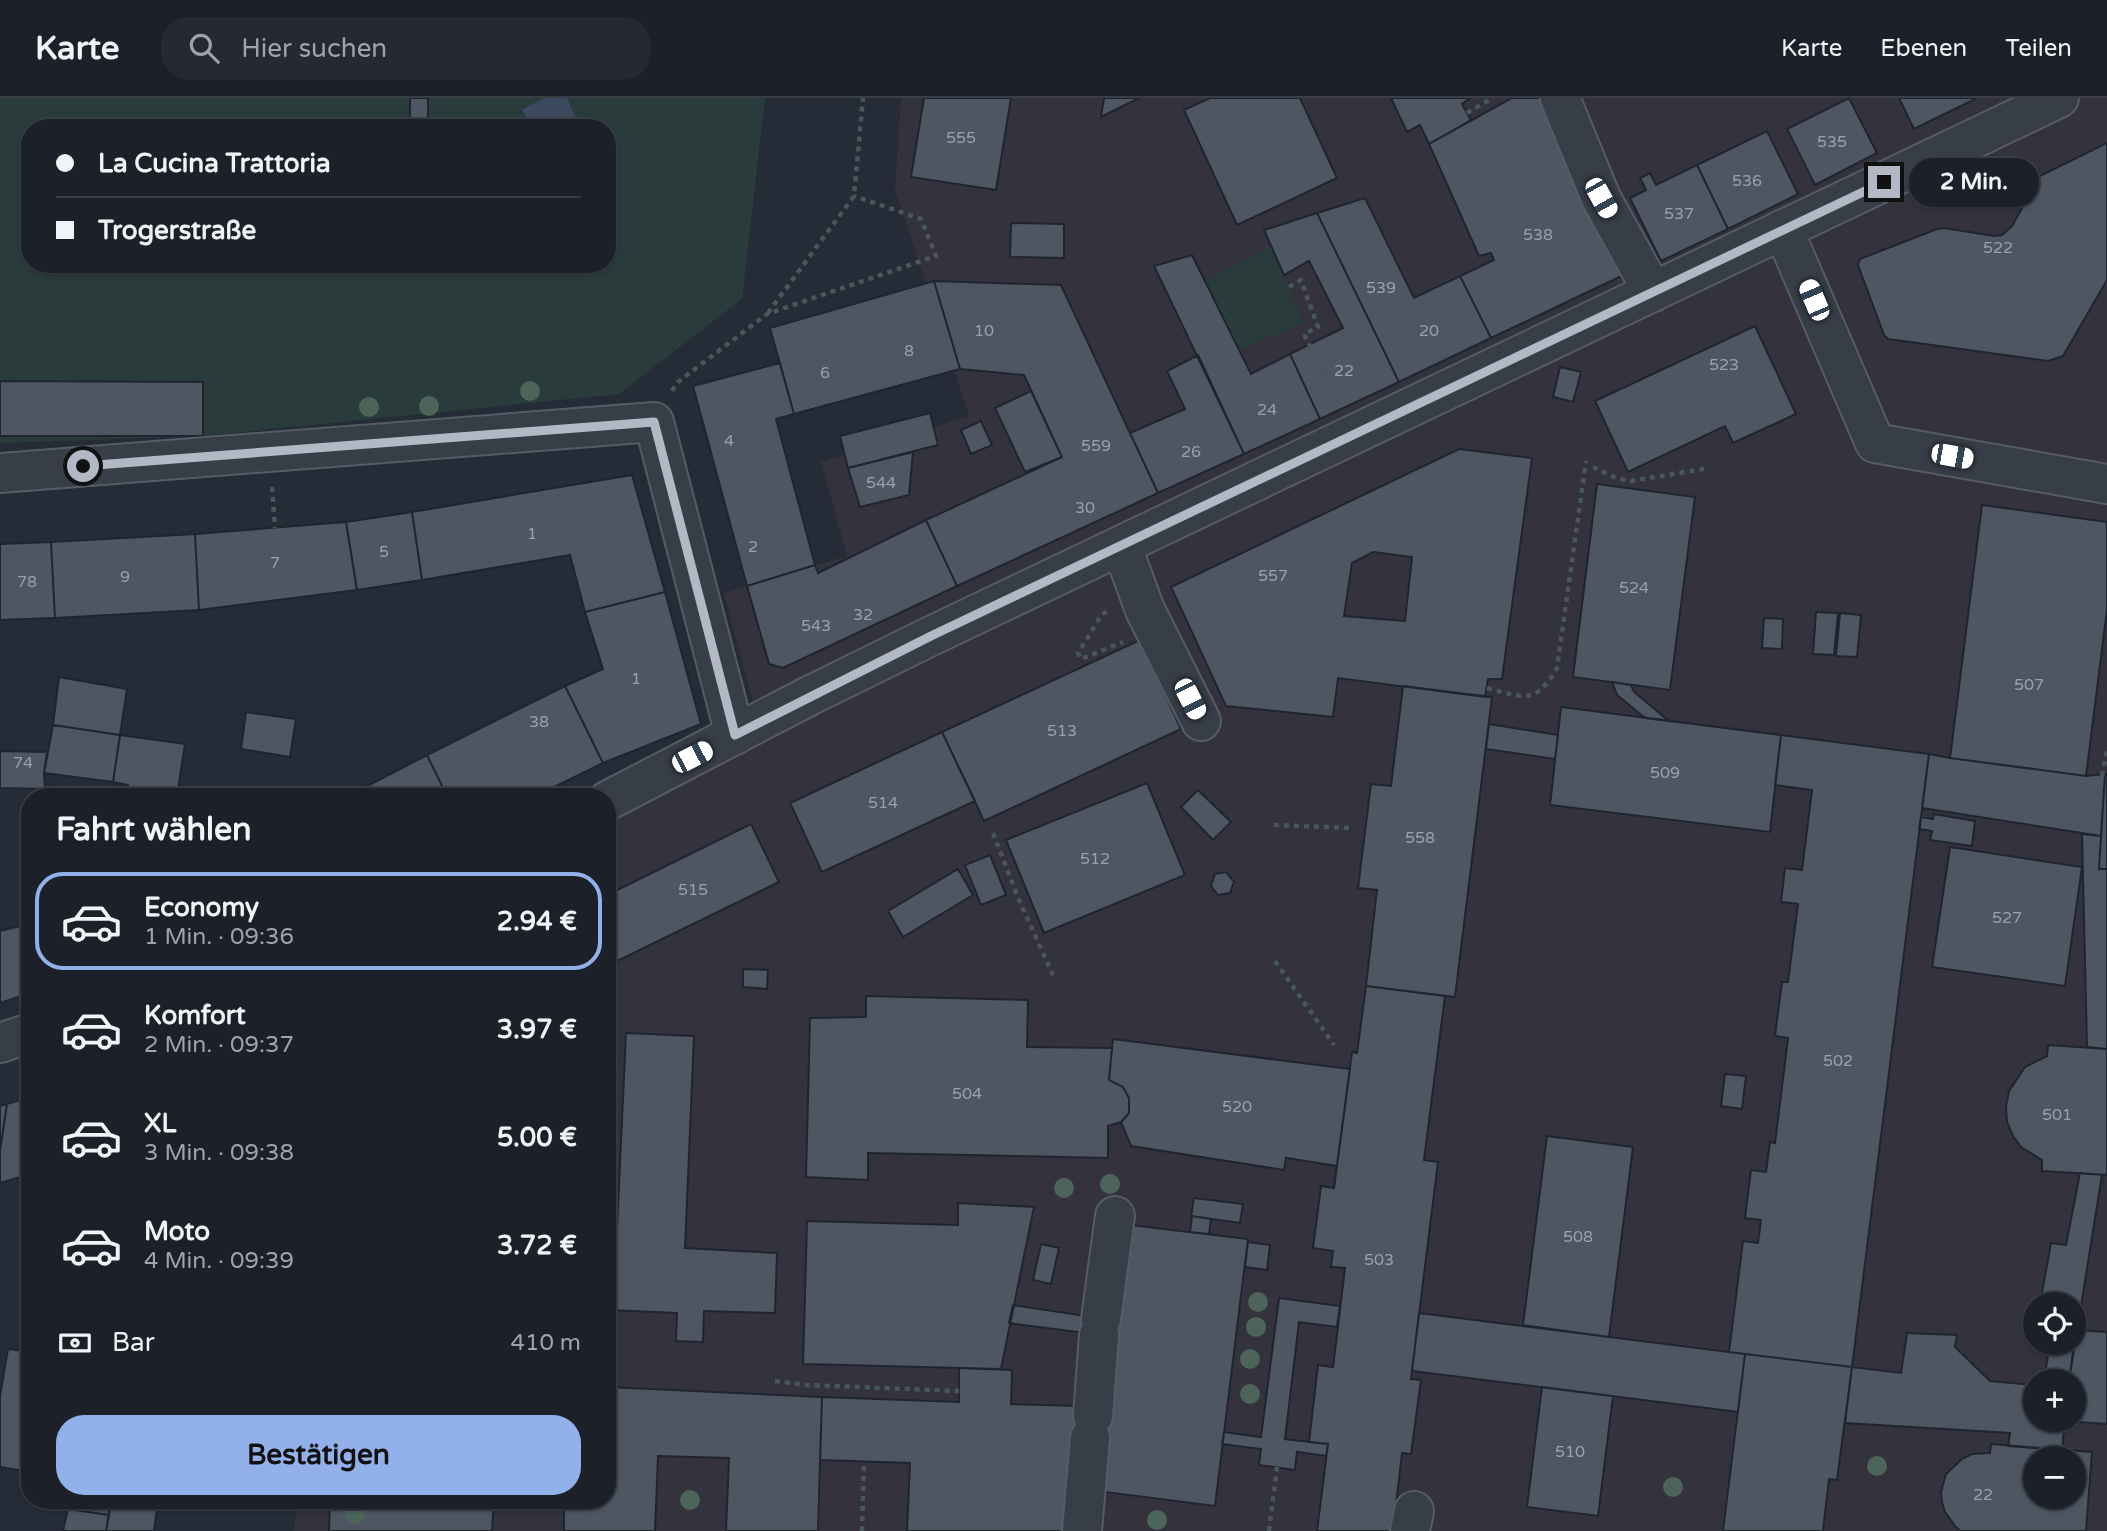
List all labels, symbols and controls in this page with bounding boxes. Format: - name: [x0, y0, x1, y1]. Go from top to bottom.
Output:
- search box: [161, 17, 651, 80]
- text: Karte: [35, 29, 119, 68]
- icon: search: [185, 29, 223, 67]
- text: Hier suchen: [241, 33, 387, 64]
- text: Karte: [1781, 34, 1842, 63]
- text: Ebenen: [1880, 34, 1967, 63]
- text: Teilen: [2005, 34, 2072, 63]
- house number: 555: [946, 128, 976, 148]
- house number: 535: [1817, 132, 1847, 152]
- text: La Cucina Trattoria: [98, 148, 331, 179]
- callout: 2 Min.: [1909, 158, 2038, 206]
- route end: [1868, 166, 1900, 198]
- text: 2 Min.: [1940, 168, 2008, 196]
- house number: 536: [1732, 171, 1762, 191]
- car: [1582, 175, 1621, 221]
- house number: 537: [1664, 204, 1694, 224]
- text: Trogerstraße: [98, 215, 256, 246]
- house number: 538: [1523, 225, 1553, 245]
- house number: 522: [1983, 238, 2013, 258]
- car: [1797, 277, 1832, 323]
- house number: 539: [1366, 278, 1396, 298]
- house number: 10: [974, 321, 994, 341]
- house number: 20: [1419, 321, 1439, 341]
- house number: 8: [904, 341, 914, 361]
- house number: 523: [1709, 355, 1739, 375]
- house number: 22: [1334, 361, 1354, 381]
- house number: 6: [820, 363, 830, 383]
- house number: 24: [1257, 400, 1277, 420]
- house number: 4: [724, 431, 734, 451]
- house number: 559: [1081, 436, 1111, 456]
- house number: 26: [1181, 442, 1201, 462]
- car: [1930, 442, 1975, 470]
- route start: [67, 450, 99, 482]
- house number: 544: [866, 473, 896, 493]
- house number: 30: [1075, 498, 1095, 518]
- house number: 1: [527, 524, 537, 544]
- house number: 2: [748, 537, 758, 557]
- house number: 5: [379, 542, 389, 562]
- house number: 7: [270, 553, 280, 573]
- house number: 557: [1258, 566, 1288, 586]
- house number: 9: [120, 567, 130, 587]
- house number: 78: [17, 572, 37, 592]
- house number: 524: [1619, 578, 1649, 598]
- house number: 32: [853, 605, 873, 625]
- house number: 543: [801, 616, 831, 636]
- house number: 1: [631, 669, 641, 689]
- house number: 507: [2014, 675, 2044, 695]
- car: [1172, 676, 1209, 722]
- house number: 38: [529, 712, 549, 732]
- house number: 513: [1047, 721, 1077, 741]
- car: [669, 738, 716, 776]
- house number: 74: [13, 753, 33, 773]
- house number: 509: [1650, 763, 1680, 783]
- house number: 514: [868, 793, 898, 813]
- text: Fahrt wählen: [56, 811, 252, 849]
- house number: 558: [1405, 828, 1435, 848]
- house number: 512: [1080, 849, 1110, 869]
- house number: 515: [678, 880, 708, 900]
- icon: car: [60, 890, 123, 953]
- text: Economy: [144, 892, 259, 923]
- text: 2.94 €: [497, 906, 577, 937]
- house number: 527: [1992, 908, 2022, 928]
- text: 1 Min. · 09:36: [144, 923, 294, 951]
- icon: car: [60, 998, 123, 1061]
- text: Komfort: [144, 1000, 246, 1031]
- text: 3.97 €: [497, 1014, 577, 1045]
- text: 2 Min. · 09:37: [144, 1031, 294, 1059]
- house number: 502: [1823, 1051, 1853, 1071]
- house number: 504: [952, 1084, 982, 1104]
- house number: 520: [1222, 1097, 1252, 1117]
- house number: 501: [2042, 1105, 2072, 1125]
- icon: car: [60, 1106, 123, 1169]
- text: XL: [144, 1108, 176, 1139]
- text: 5.00 €: [497, 1122, 577, 1153]
- text: 3 Min. · 09:38: [144, 1139, 294, 1167]
- icon: car: [60, 1214, 123, 1277]
- text: Moto: [144, 1216, 210, 1247]
- house number: 508: [1563, 1227, 1593, 1247]
- text: 3.72 €: [497, 1230, 577, 1261]
- text: 4 Min. · 09:39: [144, 1247, 294, 1275]
- house number: 503: [1364, 1250, 1394, 1270]
- map controls: [2023, 1292, 2086, 1509]
- button: locate: [2023, 1292, 2086, 1355]
- icon: cash: [56, 1324, 94, 1362]
- text: Bar: [112, 1327, 155, 1358]
- text: 410 m: [511, 1329, 581, 1357]
- button: +: [2023, 1369, 2086, 1432]
- button: Bestätigen: [56, 1415, 581, 1495]
- house number: 510: [1555, 1442, 1585, 1462]
- button: −: [2023, 1446, 2086, 1509]
- house number: 22: [1973, 1485, 1993, 1505]

